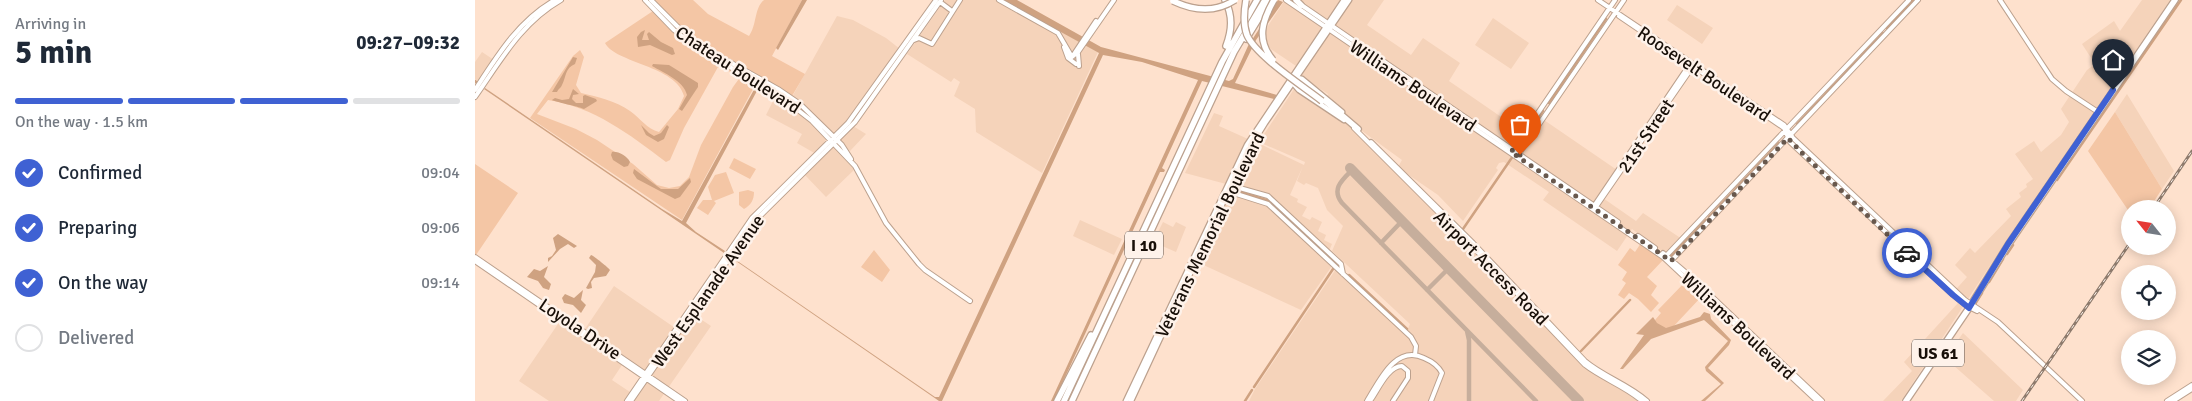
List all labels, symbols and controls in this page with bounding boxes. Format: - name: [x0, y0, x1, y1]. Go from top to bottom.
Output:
- text: Arriving in: [15, 14, 86, 34]
- street label: Chateau Boulevard: [671, 21, 805, 119]
- street label: Roosevelt Boulevard: [1633, 21, 1775, 127]
- text: 09:27–09:32: [356, 31, 460, 55]
- text: 5 min: [15, 33, 92, 72]
- street label: Williams Boulevard: [1346, 36, 1480, 136]
- pin: [2092, 39, 2134, 90]
- icon: home: [2099, 46, 2127, 74]
- street label: 21st Street: [1613, 95, 1679, 177]
- pin: [1499, 104, 1541, 155]
- icon: bag: [1506, 111, 1534, 139]
- text: On the way · 1.5 km: [15, 112, 148, 132]
- street label: Veterans Memorial Boulevard: [1151, 129, 1269, 341]
- icon: check: [15, 159, 43, 187]
- text: Confirmed: [58, 161, 142, 185]
- text: 09:04: [421, 163, 460, 183]
- north arrow: [2121, 200, 2176, 255]
- map controls: [2121, 200, 2176, 385]
- street label: Airport Access Road: [1429, 206, 1553, 330]
- street label: West Esplanade Avenue: [647, 210, 769, 372]
- icon: check: [15, 214, 43, 242]
- text: Preparing: [58, 216, 137, 240]
- text: 09:06: [421, 218, 460, 238]
- courier: [1882, 228, 1932, 278]
- road number: I 10: [1125, 232, 1163, 258]
- icon: car: [1893, 239, 1921, 267]
- button: locate: [2121, 265, 2176, 320]
- street label: Williams Boulevard: [1676, 268, 1800, 384]
- icon: check: [15, 269, 43, 297]
- text: On the way: [58, 271, 148, 295]
- text: 09:14: [421, 273, 460, 293]
- street label: Loyola Drive: [535, 294, 625, 364]
- text: Delivered: [58, 326, 134, 350]
- button: layers: [2121, 330, 2176, 385]
- road number: US 61: [1912, 339, 1964, 366]

